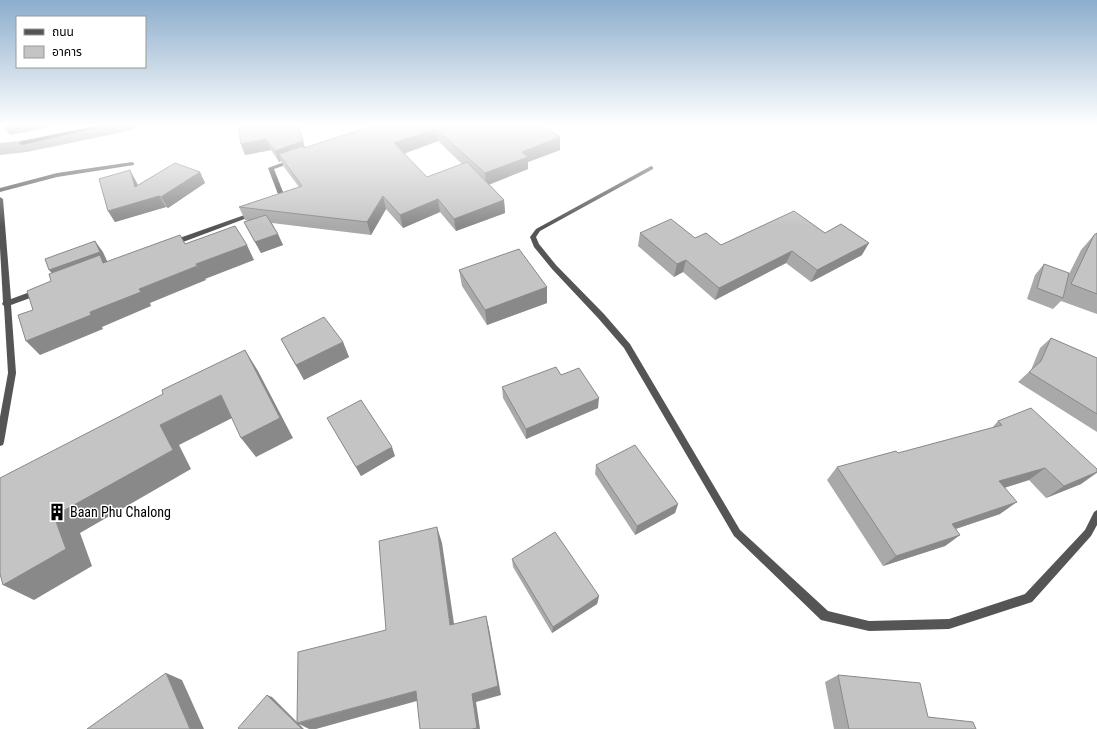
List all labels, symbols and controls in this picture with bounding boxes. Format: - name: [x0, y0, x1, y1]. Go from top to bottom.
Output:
- legend: [16, 16, 146, 68]
- text: ถนน: [52, 25, 74, 39]
- text: อาคาร: [52, 45, 82, 59]
- building icon: Baan Phu Chalong: [47, 502, 67, 522]
- place label: Baan Phu Chalong: [70, 504, 171, 520]

